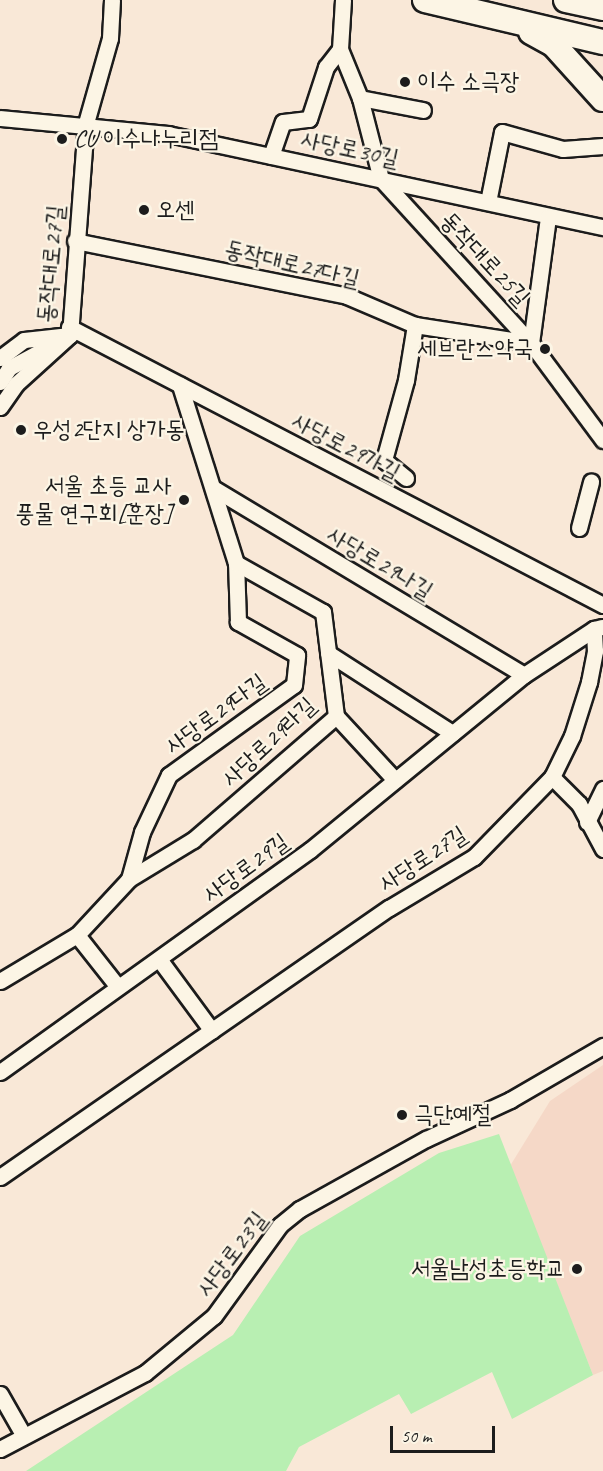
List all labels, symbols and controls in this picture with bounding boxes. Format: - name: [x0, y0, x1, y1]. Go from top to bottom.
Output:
- place label: 이수 소극장: [417, 68, 519, 96]
- marker: 이수 소극장: [398, 75, 412, 89]
- place label: CU 이수나누리점: [74, 125, 218, 153]
- street label: 사당로30길: [299, 125, 401, 173]
- marker: CU 이수나누리점: [55, 132, 69, 146]
- place label: 오센: [156, 196, 195, 224]
- marker: 오센: [137, 203, 151, 217]
- street label: 동작대로27길: [32, 204, 70, 324]
- street label: 동작대로25길: [434, 206, 536, 312]
- street label: 동작대로27다길: [222, 235, 362, 293]
- place label: 세브란스약국: [417, 335, 533, 363]
- marker: 세브란스약국: [538, 342, 552, 356]
- street label: 사당로29가길: [287, 407, 405, 487]
- place label: 우성2단지 상가동: [33, 416, 185, 444]
- marker: 우성2단지 상가동: [14, 423, 28, 437]
- place label: 서울 초등 교사 풍물 연구회[훈장]: [15, 472, 172, 528]
- marker: 서울 초등 교사 풍물 연구회[훈장]: [177, 493, 191, 507]
- street label: 사당로29나길: [322, 520, 438, 606]
- street label: 사당로29다길: [160, 668, 272, 760]
- street label: 사당로29라길: [216, 691, 322, 793]
- street label: 사당로27길: [374, 820, 472, 898]
- street label: 사당로29길: [198, 827, 294, 909]
- place label: 극단예절: [414, 1101, 491, 1129]
- marker: 극단예절: [395, 1108, 409, 1122]
- street label: 사당로23길: [191, 1206, 273, 1302]
- place label: 서울남성초등학교: [410, 1255, 565, 1283]
- marker: 서울남성초등학교: [570, 1262, 584, 1276]
- scale bar: [393, 1414, 498, 1452]
- text: 50 m: [401, 1425, 432, 1447]

